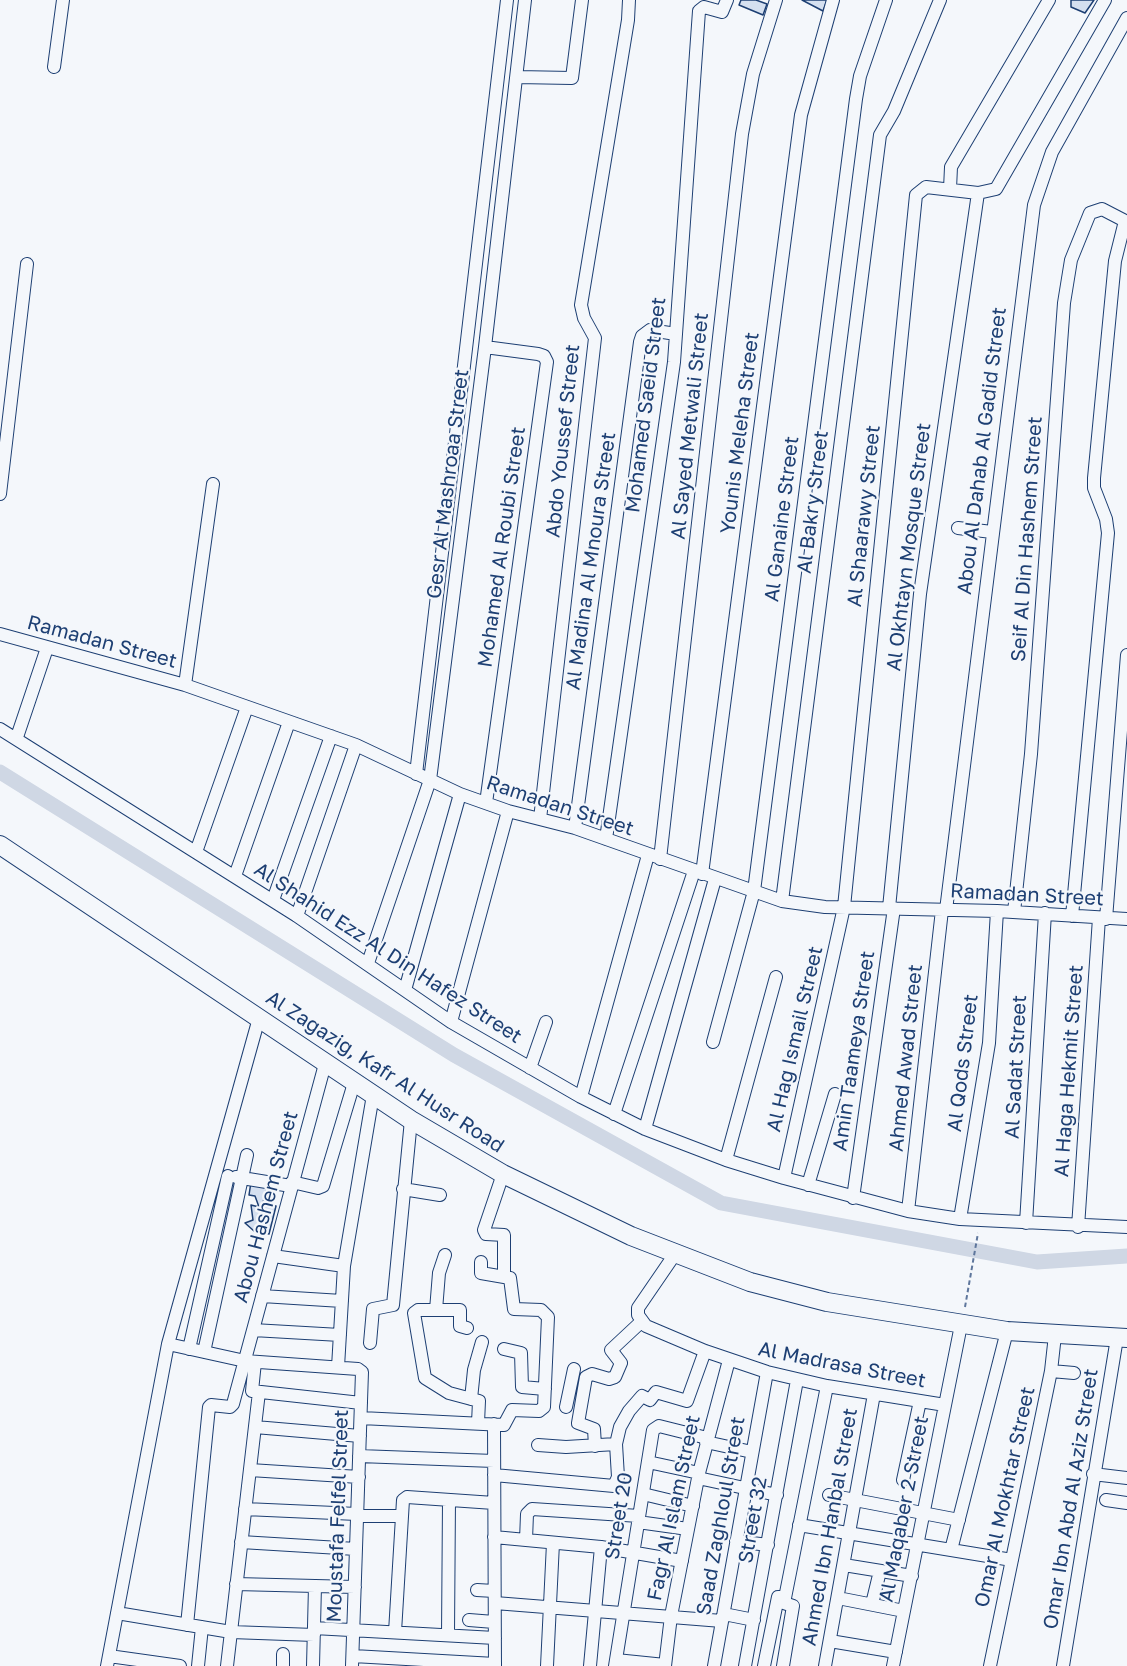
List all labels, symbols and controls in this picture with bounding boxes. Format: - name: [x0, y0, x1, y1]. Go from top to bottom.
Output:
- street label: Mohamed Saeid Street: [621, 296, 671, 514]
- street label: Abou Al Dahab Al Gadid Street: [952, 306, 1012, 596]
- street label: Al Sayed Metwali Street: [666, 311, 714, 541]
- street label: Younis Meleha Street: [716, 331, 764, 535]
- street label: Abdo Youssef Street: [541, 343, 585, 539]
- street label: Gesr Al Mashroaa Street: [422, 368, 474, 600]
- street label: Seif Al Din Hashem Street: [1006, 415, 1048, 663]
- street label: Al Okhtayn Mosque Street: [882, 421, 936, 673]
- street label: Al Shaarawy Street: [843, 424, 885, 608]
- street label: Mohamed Al Roubi Street: [473, 425, 531, 669]
- street label: Al Bakry Street: [792, 429, 834, 575]
- street label: Al Madina Al Mnoura Street: [561, 430, 621, 692]
- street label: Al Ganaine Street: [760, 435, 804, 603]
- street label: Ramadan Street: [25, 611, 179, 673]
- street label: Ramadan Street: [483, 771, 637, 841]
- street label: Al Shahid Ezz Al Din Hafez Street: [250, 857, 526, 1049]
- street label: Ramadan Street: [950, 879, 1104, 911]
- street label: Al Hag Ismail Street: [762, 944, 828, 1134]
- street label: Amin Taameya Street: [828, 949, 880, 1153]
- street label: Ahmed Awad Street: [884, 963, 928, 1153]
- street label: Al Haga Hekmit Street: [1050, 964, 1088, 1178]
- street label: Al Zagazig, Kafr Al Husr Road: [261, 986, 509, 1158]
- street label: Al Qods Street: [943, 993, 983, 1133]
- street label: Al Sadat Street: [1000, 994, 1032, 1140]
- street label: Abou Hashem Street: [229, 1108, 303, 1306]
- street label: Al Madrasa Street: [756, 1337, 928, 1393]
- street label: Omar Ibn Abd Al Aziz Street: [1039, 1367, 1103, 1631]
- street label: Omar Al Mokhtar Street: [970, 1385, 1040, 1609]
- street label: Ahmed Ibn Hanbal Street: [797, 1406, 863, 1648]
- street label: Moustafa Felfel Street: [322, 1409, 354, 1623]
- street label: Fagr Al Islam Street: [643, 1413, 705, 1603]
- street label: Al Maqaber 2 Street: [874, 1414, 934, 1604]
- street label: Saad Zaghloul Street: [692, 1415, 750, 1617]
- street label: Street 20: [600, 1471, 638, 1561]
- street label: Street 32: [734, 1475, 772, 1565]

